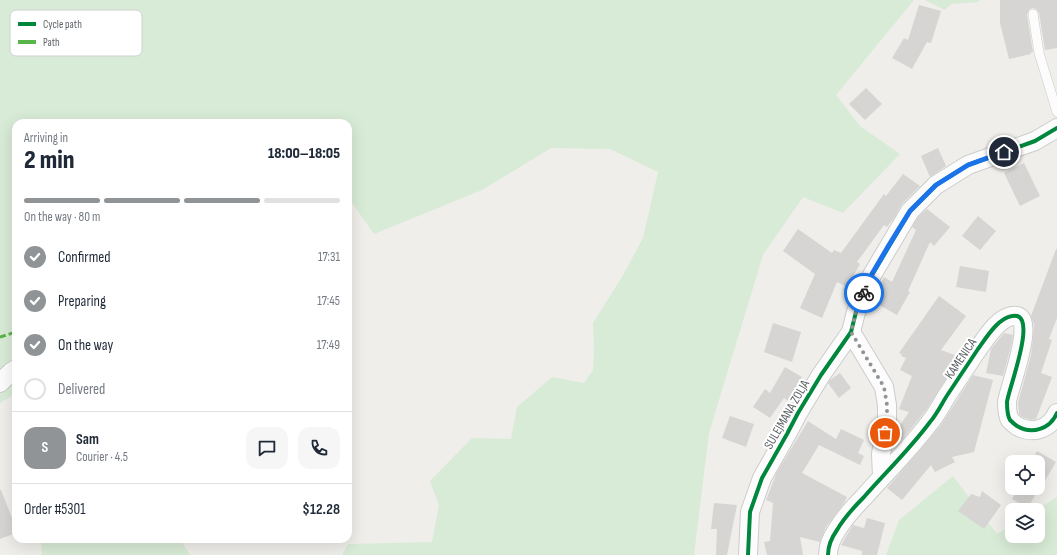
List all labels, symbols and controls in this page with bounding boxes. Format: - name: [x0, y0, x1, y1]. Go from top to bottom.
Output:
- legend: [10, 10, 142, 56]
- text: Cycle path: [43, 18, 82, 31]
- text: Path: [43, 36, 60, 49]
- text: Arriving in: [24, 130, 68, 146]
- pin: [987, 135, 1021, 169]
- icon: home: [993, 141, 1015, 163]
- text: 18:00–18:05: [268, 144, 340, 163]
- text: 2 min: [24, 145, 74, 176]
- text: On the way · 80 m: [24, 209, 100, 225]
- icon: check: [24, 246, 46, 268]
- text: Confirmed: [58, 248, 111, 267]
- text: 17:31: [318, 249, 340, 265]
- courier: [844, 273, 884, 313]
- icon: bike: [853, 282, 875, 304]
- icon: check: [24, 290, 46, 312]
- text: Preparing: [58, 292, 106, 311]
- text: 17:45: [317, 293, 340, 309]
- icon: check: [24, 334, 46, 356]
- street label: KAMENICA: [941, 335, 980, 382]
- text: On the way: [58, 336, 113, 355]
- text: 17:49: [317, 337, 340, 353]
- street label: SULEJMANA ZOLJA: [761, 377, 813, 452]
- text: Delivered: [58, 380, 105, 399]
- pin: [868, 416, 902, 450]
- icon: bag: [874, 422, 896, 444]
- button: chat: [246, 427, 288, 469]
- button: phone: [298, 427, 340, 469]
- text: Sam: [76, 430, 99, 449]
- text: S: [42, 438, 48, 457]
- text: Courier · 4.5: [76, 449, 128, 465]
- map controls: [1005, 455, 1045, 543]
- button: locate: [1005, 455, 1045, 495]
- text: Order #5301: [24, 500, 86, 519]
- text: $12.28: [302, 500, 340, 519]
- button: layers: [1005, 503, 1045, 543]

